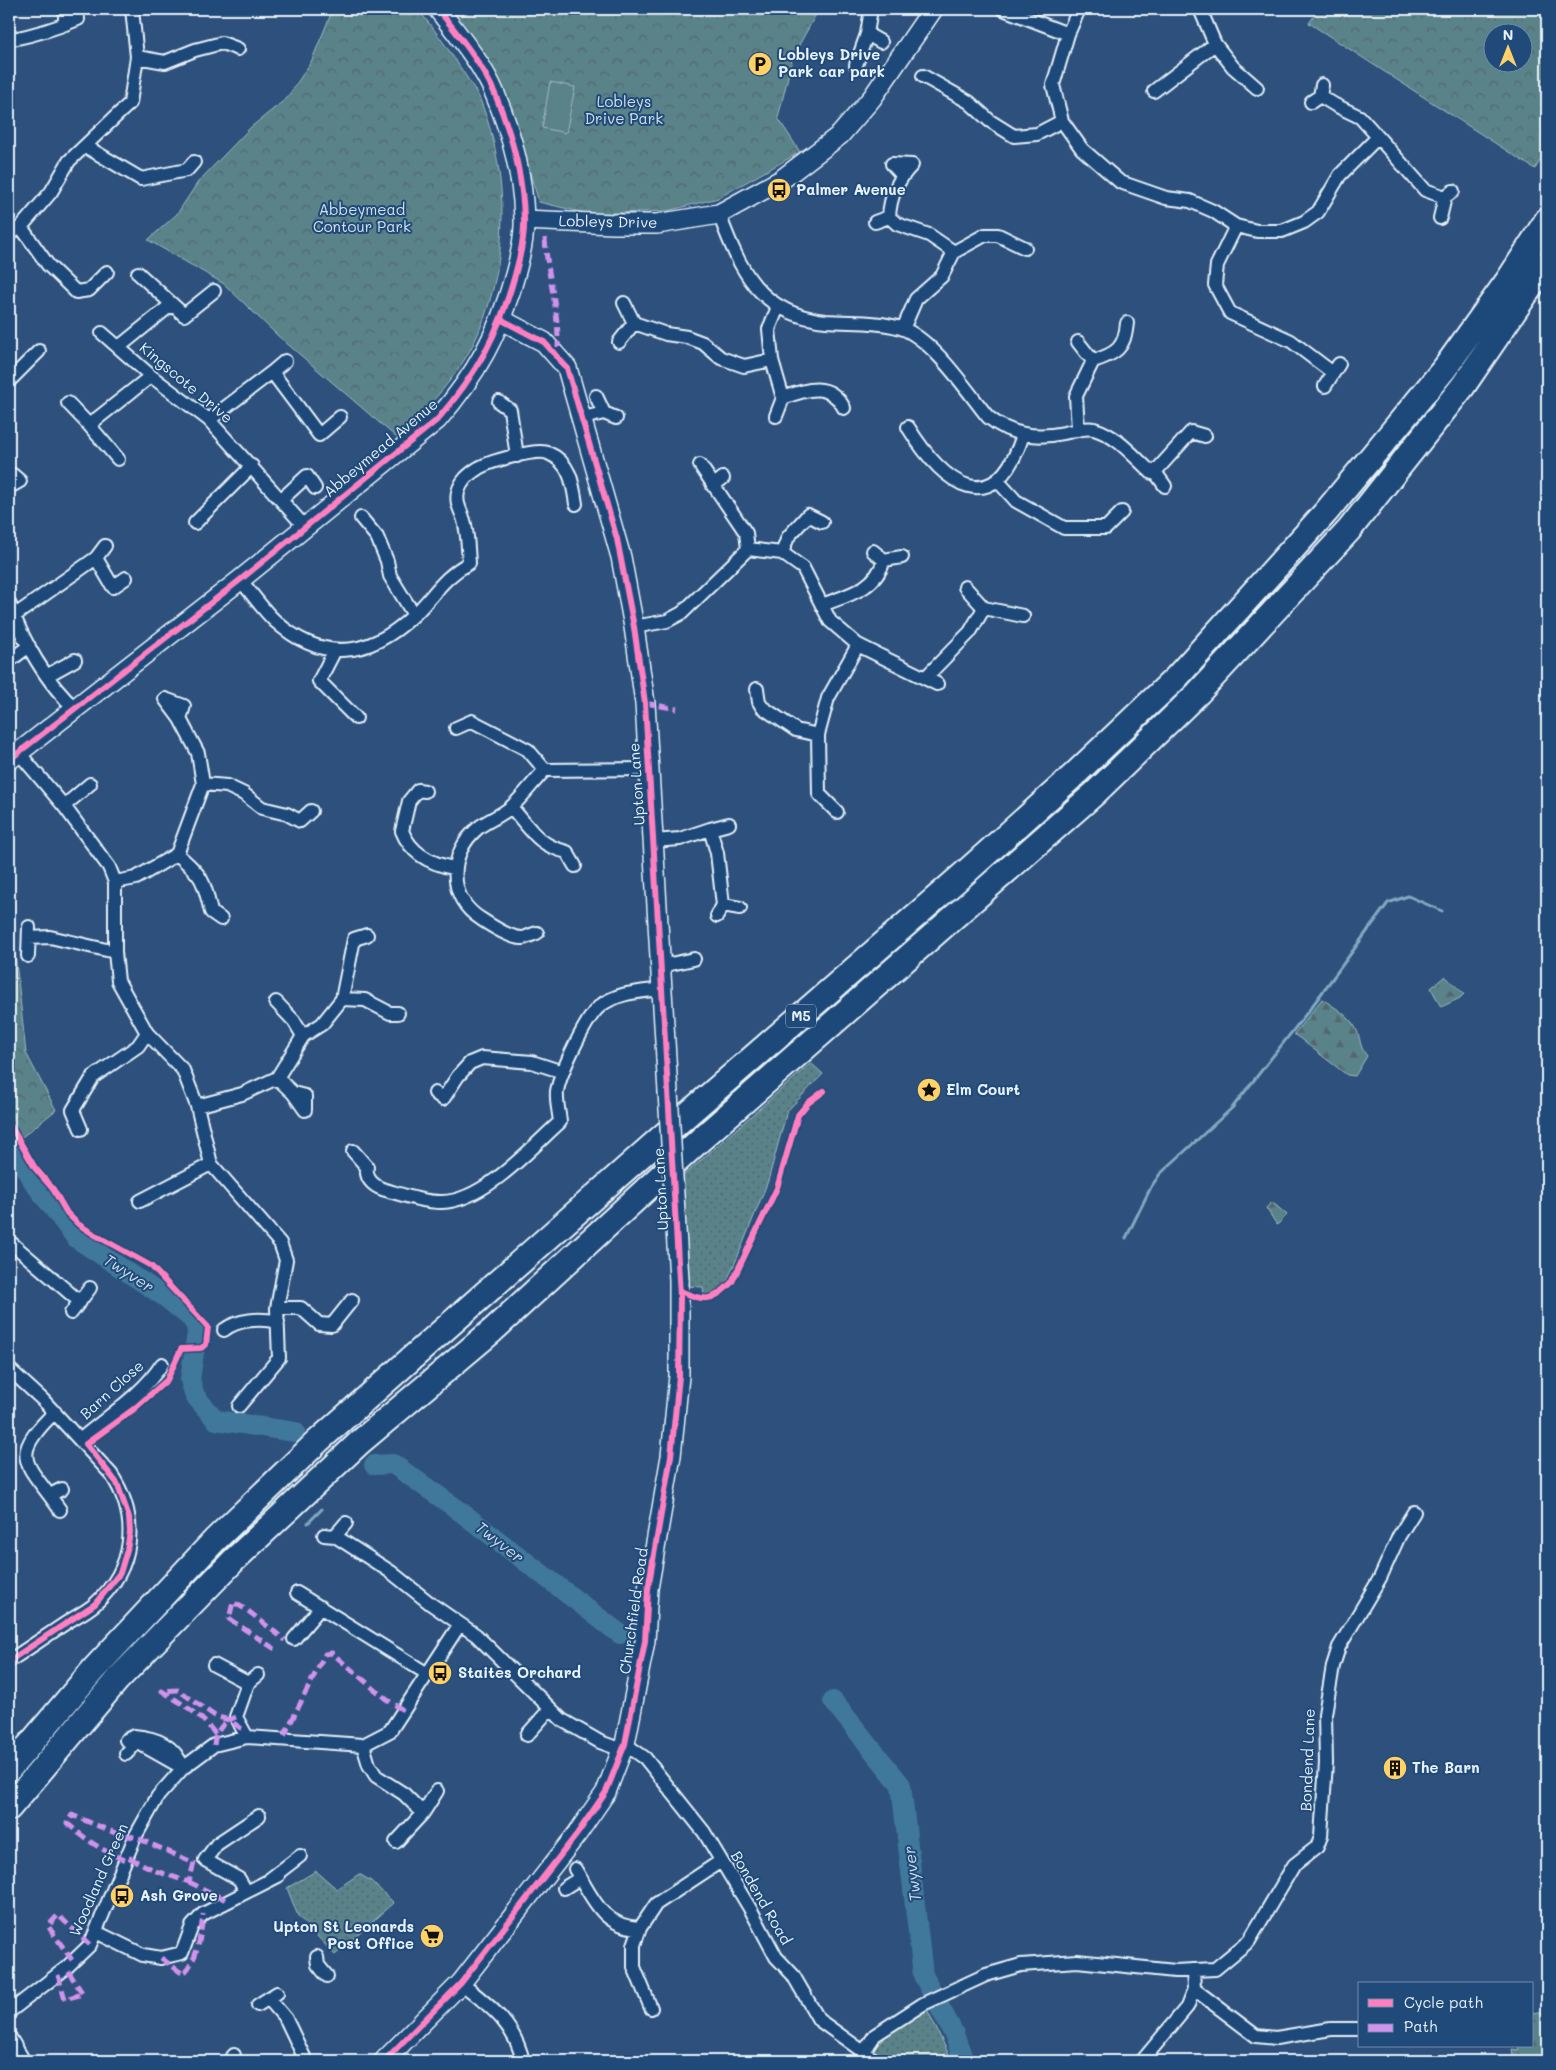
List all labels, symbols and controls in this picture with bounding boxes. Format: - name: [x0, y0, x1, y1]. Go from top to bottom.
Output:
- north arrow: [1484, 22, 1534, 72]
- text: N: [1503, 25, 1513, 44]
- place label: Lobleys Drive Park car park: [778, 44, 885, 81]
- parking icon: Lobleys Drive Park car park: [747, 51, 773, 77]
- park label: Lobleys Drive Park: [585, 91, 663, 128]
- bus stop icon: Palmer Avenue: [766, 177, 792, 203]
- place label: Palmer Avenue: [796, 179, 906, 199]
- park label: Abbeymead Contour Park: [313, 199, 411, 236]
- street label: Lobleys Drive: [558, 210, 658, 232]
- street label: Kingscote Drive: [136, 337, 238, 427]
- street label: Abbeymead Avenue: [319, 393, 442, 501]
- street label: Upton Lane: [623, 742, 649, 826]
- road number: M5: [786, 1004, 816, 1028]
- place icon: Elm Court: [916, 1077, 942, 1103]
- place label: Elm Court: [946, 1079, 1021, 1099]
- street label: Upton Lane: [648, 1147, 672, 1231]
- water label: Twyver: [100, 1248, 159, 1297]
- street label: Barn Close: [75, 1355, 147, 1423]
- water label: Twyver: [472, 1516, 529, 1567]
- street label: Churchfield Road: [614, 1546, 652, 1675]
- bus stop icon: Staites Orchard: [427, 1660, 453, 1686]
- place label: Staites Orchard: [458, 1662, 582, 1682]
- street label: Bondend Lane: [1295, 1708, 1319, 1812]
- building icon: The Barn: [1382, 1755, 1408, 1781]
- place label: The Barn: [1412, 1757, 1480, 1777]
- street label: Woodland Green: [64, 1820, 132, 1939]
- water label: Twyver: [898, 1845, 925, 1903]
- street label: Bondend Road: [727, 1847, 797, 1948]
- bus stop icon: Ash Grove: [109, 1883, 135, 1909]
- place label: Ash Grove: [140, 1885, 218, 1905]
- place label: Upton St Leonards Post Office: [273, 1916, 414, 1953]
- supermarket icon: Upton St Leonards Post Office: [419, 1923, 445, 1949]
- legend: [1358, 1982, 1534, 2048]
- text: Cycle path: [1404, 1992, 1483, 2012]
- text: Path: [1404, 2016, 1438, 2036]

